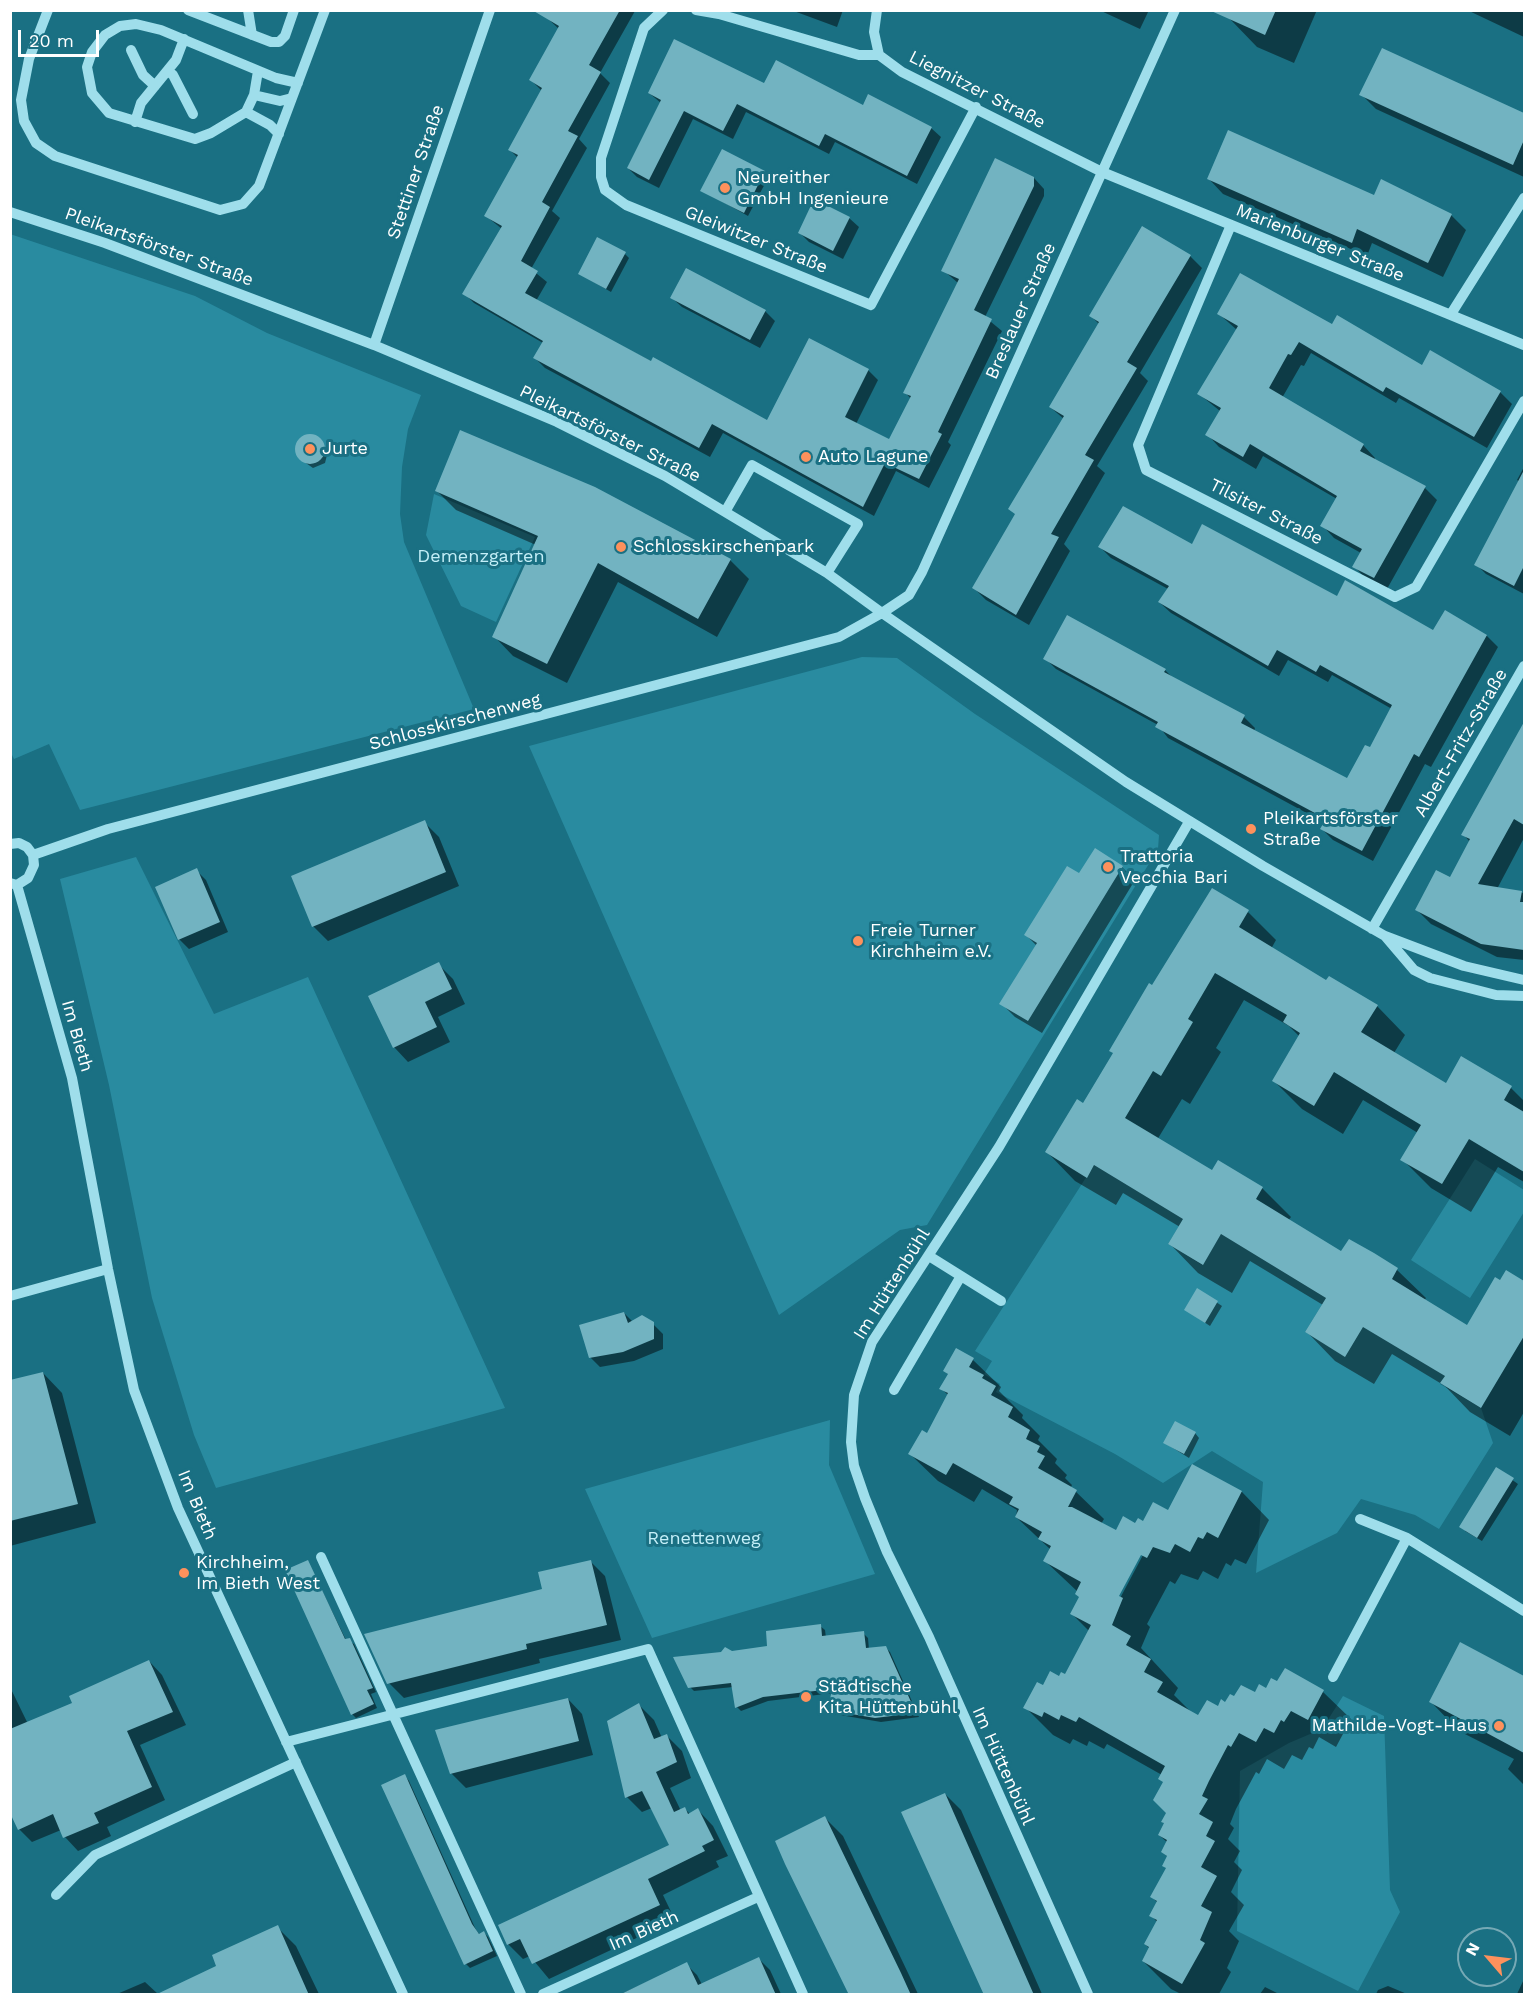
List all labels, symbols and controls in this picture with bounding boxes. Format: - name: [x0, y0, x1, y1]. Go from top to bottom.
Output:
- scale bar: [21, 18, 102, 56]
- text: 20 m: [29, 30, 74, 51]
- street label: Liegnitzer Straße: [905, 46, 1049, 134]
- street label: Stettiner Straße: [383, 102, 449, 242]
- place label: Neureither GmbH Ingenieure: [737, 167, 889, 210]
- marker: Neureither GmbH Ingenieure: [718, 181, 732, 195]
- street label: Marienburger Straße: [1233, 199, 1407, 287]
- street label: Gleiwitzer Straße: [681, 201, 831, 279]
- street label: Pleikartsförster Straße: [62, 203, 256, 291]
- street label: Breslauer Straße: [981, 239, 1061, 383]
- street label: Pleikartsförster Straße: [516, 381, 704, 487]
- place label: Jurte: [322, 438, 368, 460]
- marker: Jurte: [303, 442, 317, 456]
- place label: Auto Lagune: [818, 446, 928, 468]
- marker: Auto Lagune: [799, 450, 813, 464]
- street label: Tilsiter Straße: [1206, 474, 1326, 550]
- place label: Schlosskirschenpark: [633, 536, 814, 558]
- marker: Schlosskirschenpark: [614, 540, 628, 554]
- park label: Demenzgarten: [417, 546, 545, 568]
- street label: Albert-Fritz-Straße: [1410, 665, 1512, 821]
- street label: Schlosskirschenweg: [367, 689, 543, 755]
- place label: Pleikartsförster Straße: [1263, 808, 1398, 850]
- marker: Pleikartsförster Straße: [1244, 822, 1258, 836]
- place label: Trattoria Vecchia Bari: [1120, 846, 1228, 888]
- marker: Trattoria Vecchia Bari: [1101, 860, 1115, 874]
- place label: Freie Turner Kirchheim e.V.: [870, 920, 992, 962]
- marker: Freie Turner Kirchheim e.V.: [851, 934, 865, 948]
- street label: Im Bieth: [56, 998, 98, 1074]
- street label: Im Hüttenbühl: [849, 1224, 935, 1344]
- street label: Im Bieth: [173, 1467, 221, 1543]
- park label: Renettenweg: [647, 1528, 761, 1550]
- place label: Kirchheim, Im Bieth West: [196, 1552, 320, 1594]
- marker: Kirchheim, Im Bieth West: [177, 1566, 191, 1580]
- place label: Städtische Kita Hüttenbühl: [818, 1676, 957, 1718]
- marker: Städtische Kita Hüttenbühl: [799, 1690, 813, 1704]
- street label: Im Hüttenbühl: [967, 1704, 1039, 1828]
- place label: Mathilde-Vogt-Haus: [1311, 1715, 1487, 1737]
- marker: Mathilde-Vogt-Haus: [1492, 1719, 1506, 1733]
- street label: Im Bieth: [606, 1906, 682, 1956]
- north arrow: [1457, 1927, 1517, 1987]
- text: N: [1461, 1940, 1484, 1959]

